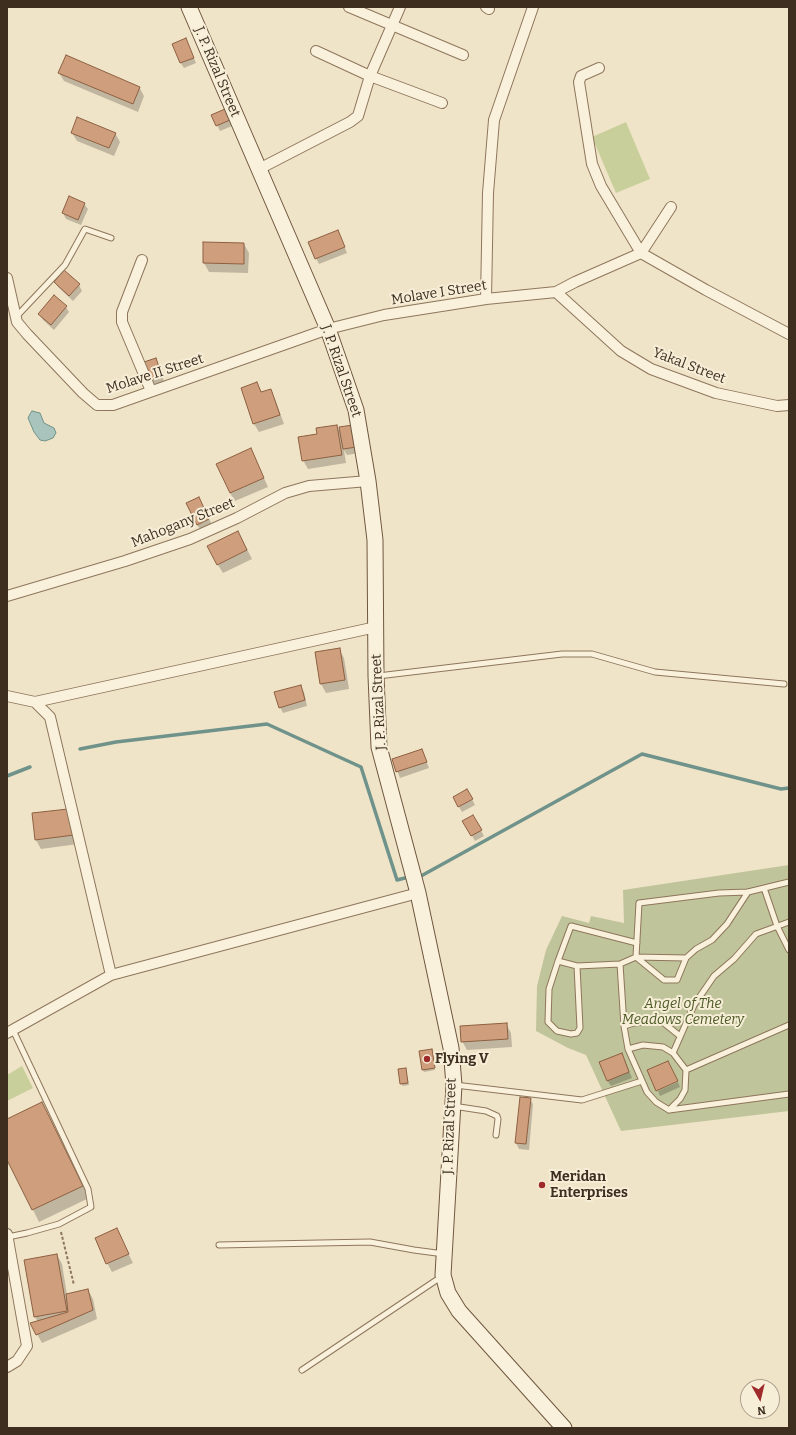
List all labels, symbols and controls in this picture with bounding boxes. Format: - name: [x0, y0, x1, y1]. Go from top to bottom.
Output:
- street label: J. P. Rizal Street: [190, 24, 244, 120]
- street label: Molave I Street: [390, 277, 488, 309]
- street label: J. P. Rizal Street: [317, 323, 365, 419]
- street label: Yakal Street: [650, 344, 728, 388]
- street label: Molave II Street: [104, 350, 206, 398]
- street label: Mahogany Street: [129, 495, 237, 551]
- street label: J. P. Rizal Street: [368, 653, 390, 751]
- park label: Angel of The Meadows Cemetery: [622, 996, 744, 1028]
- place label: Flying V: [435, 1051, 489, 1067]
- marker: Flying V: [422, 1054, 432, 1064]
- street label: J. P. Rizal Street: [440, 1077, 460, 1175]
- place label: Meridan Enterprises: [550, 1169, 628, 1202]
- marker: Meridan Enterprises: [537, 1180, 547, 1190]
- north arrow: [740, 1379, 780, 1419]
- text: N: [756, 1403, 767, 1417]

